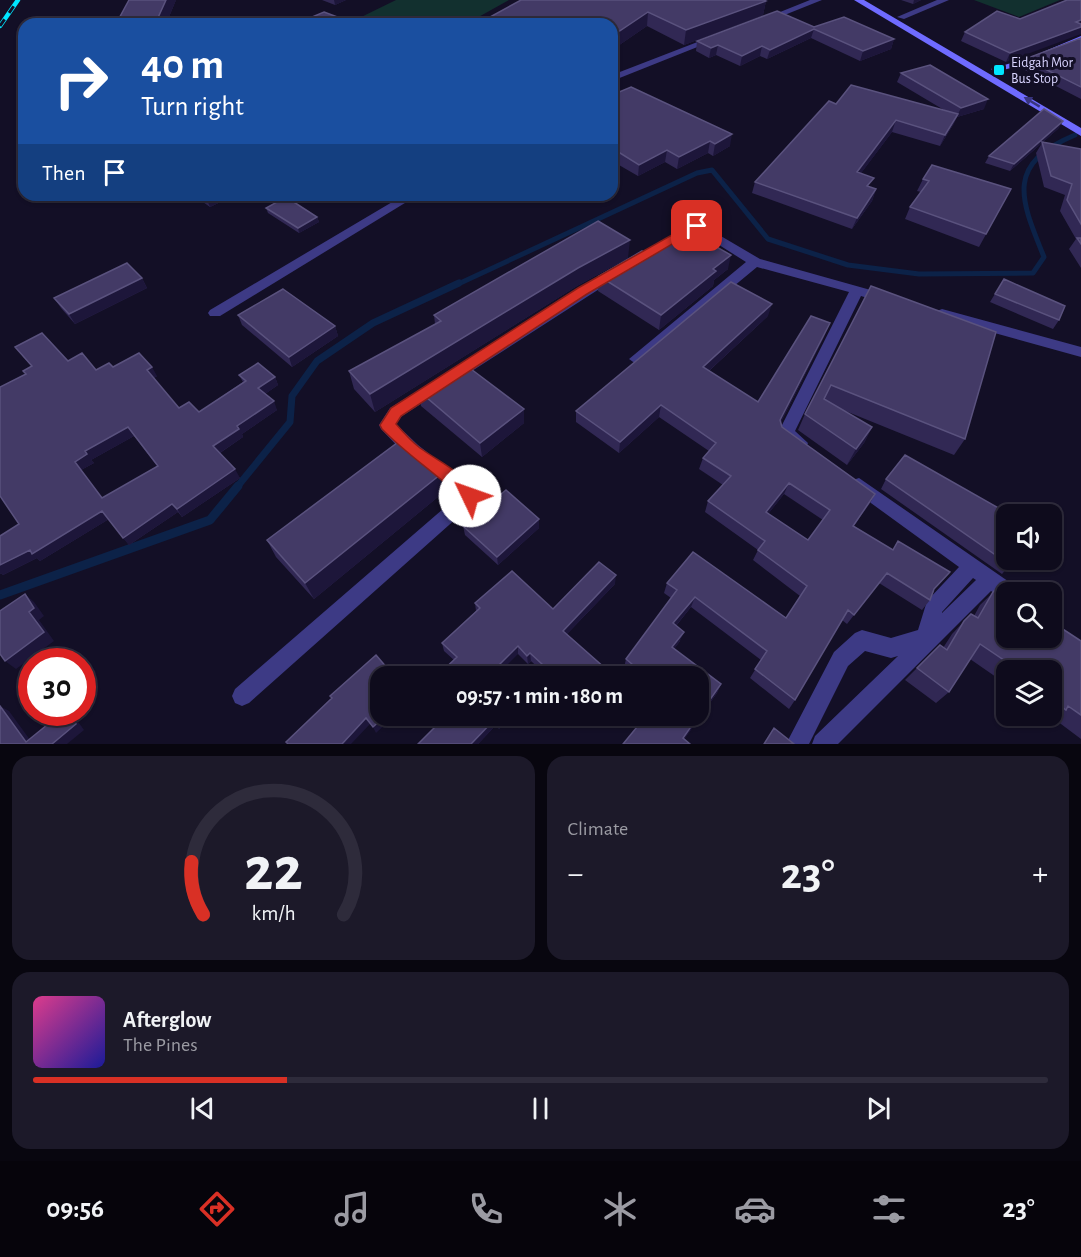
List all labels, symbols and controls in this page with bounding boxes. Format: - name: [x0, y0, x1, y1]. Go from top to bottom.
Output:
- icon: right: [42, 42, 120, 120]
- text: 40 m: [141, 44, 224, 86]
- place label: Eidgah Mor Bus Stop: [1011, 56, 1074, 86]
- marker: Eidgah Mor Bus Stop: [992, 63, 1006, 77]
- text: Turn right: [141, 93, 244, 120]
- one-way arrow: [1024, 96, 1040, 107]
- icon: arrive: [98, 156, 131, 189]
- text: Then: [42, 162, 86, 184]
- pin: [671, 200, 722, 251]
- icon: arrive: [680, 209, 713, 242]
- position arrow: [438, 464, 502, 528]
- map controls: [996, 504, 1062, 726]
- button: sound: [996, 504, 1062, 570]
- button: search: [996, 582, 1062, 648]
- speed limit sign: 30: [18, 648, 96, 726]
- button: layers: [996, 660, 1062, 726]
- text: 09:57 · 1 min · 180 m: [456, 685, 623, 707]
- text: Climate: [568, 819, 628, 839]
- text: 22: [244, 839, 303, 901]
- text: 23°: [781, 852, 835, 897]
- text: −: [568, 858, 583, 891]
- text: +: [1032, 858, 1048, 891]
- text: km/h: [251, 903, 295, 924]
- text: Afterglow: [123, 1009, 211, 1031]
- text: The Pines: [123, 1035, 198, 1055]
- icon: previous: [186, 1092, 219, 1125]
- icon: pause: [524, 1092, 557, 1125]
- icon: next: [862, 1092, 895, 1125]
- icon: directions: [196, 1188, 238, 1230]
- icon: music: [331, 1188, 373, 1230]
- icon: phone: [465, 1188, 507, 1230]
- icon: climate: [599, 1188, 641, 1230]
- icon: car: [734, 1188, 776, 1230]
- icon: filters: [868, 1188, 910, 1230]
- text: 09:56: [46, 1195, 104, 1222]
- text: 23°: [1002, 1195, 1035, 1222]

